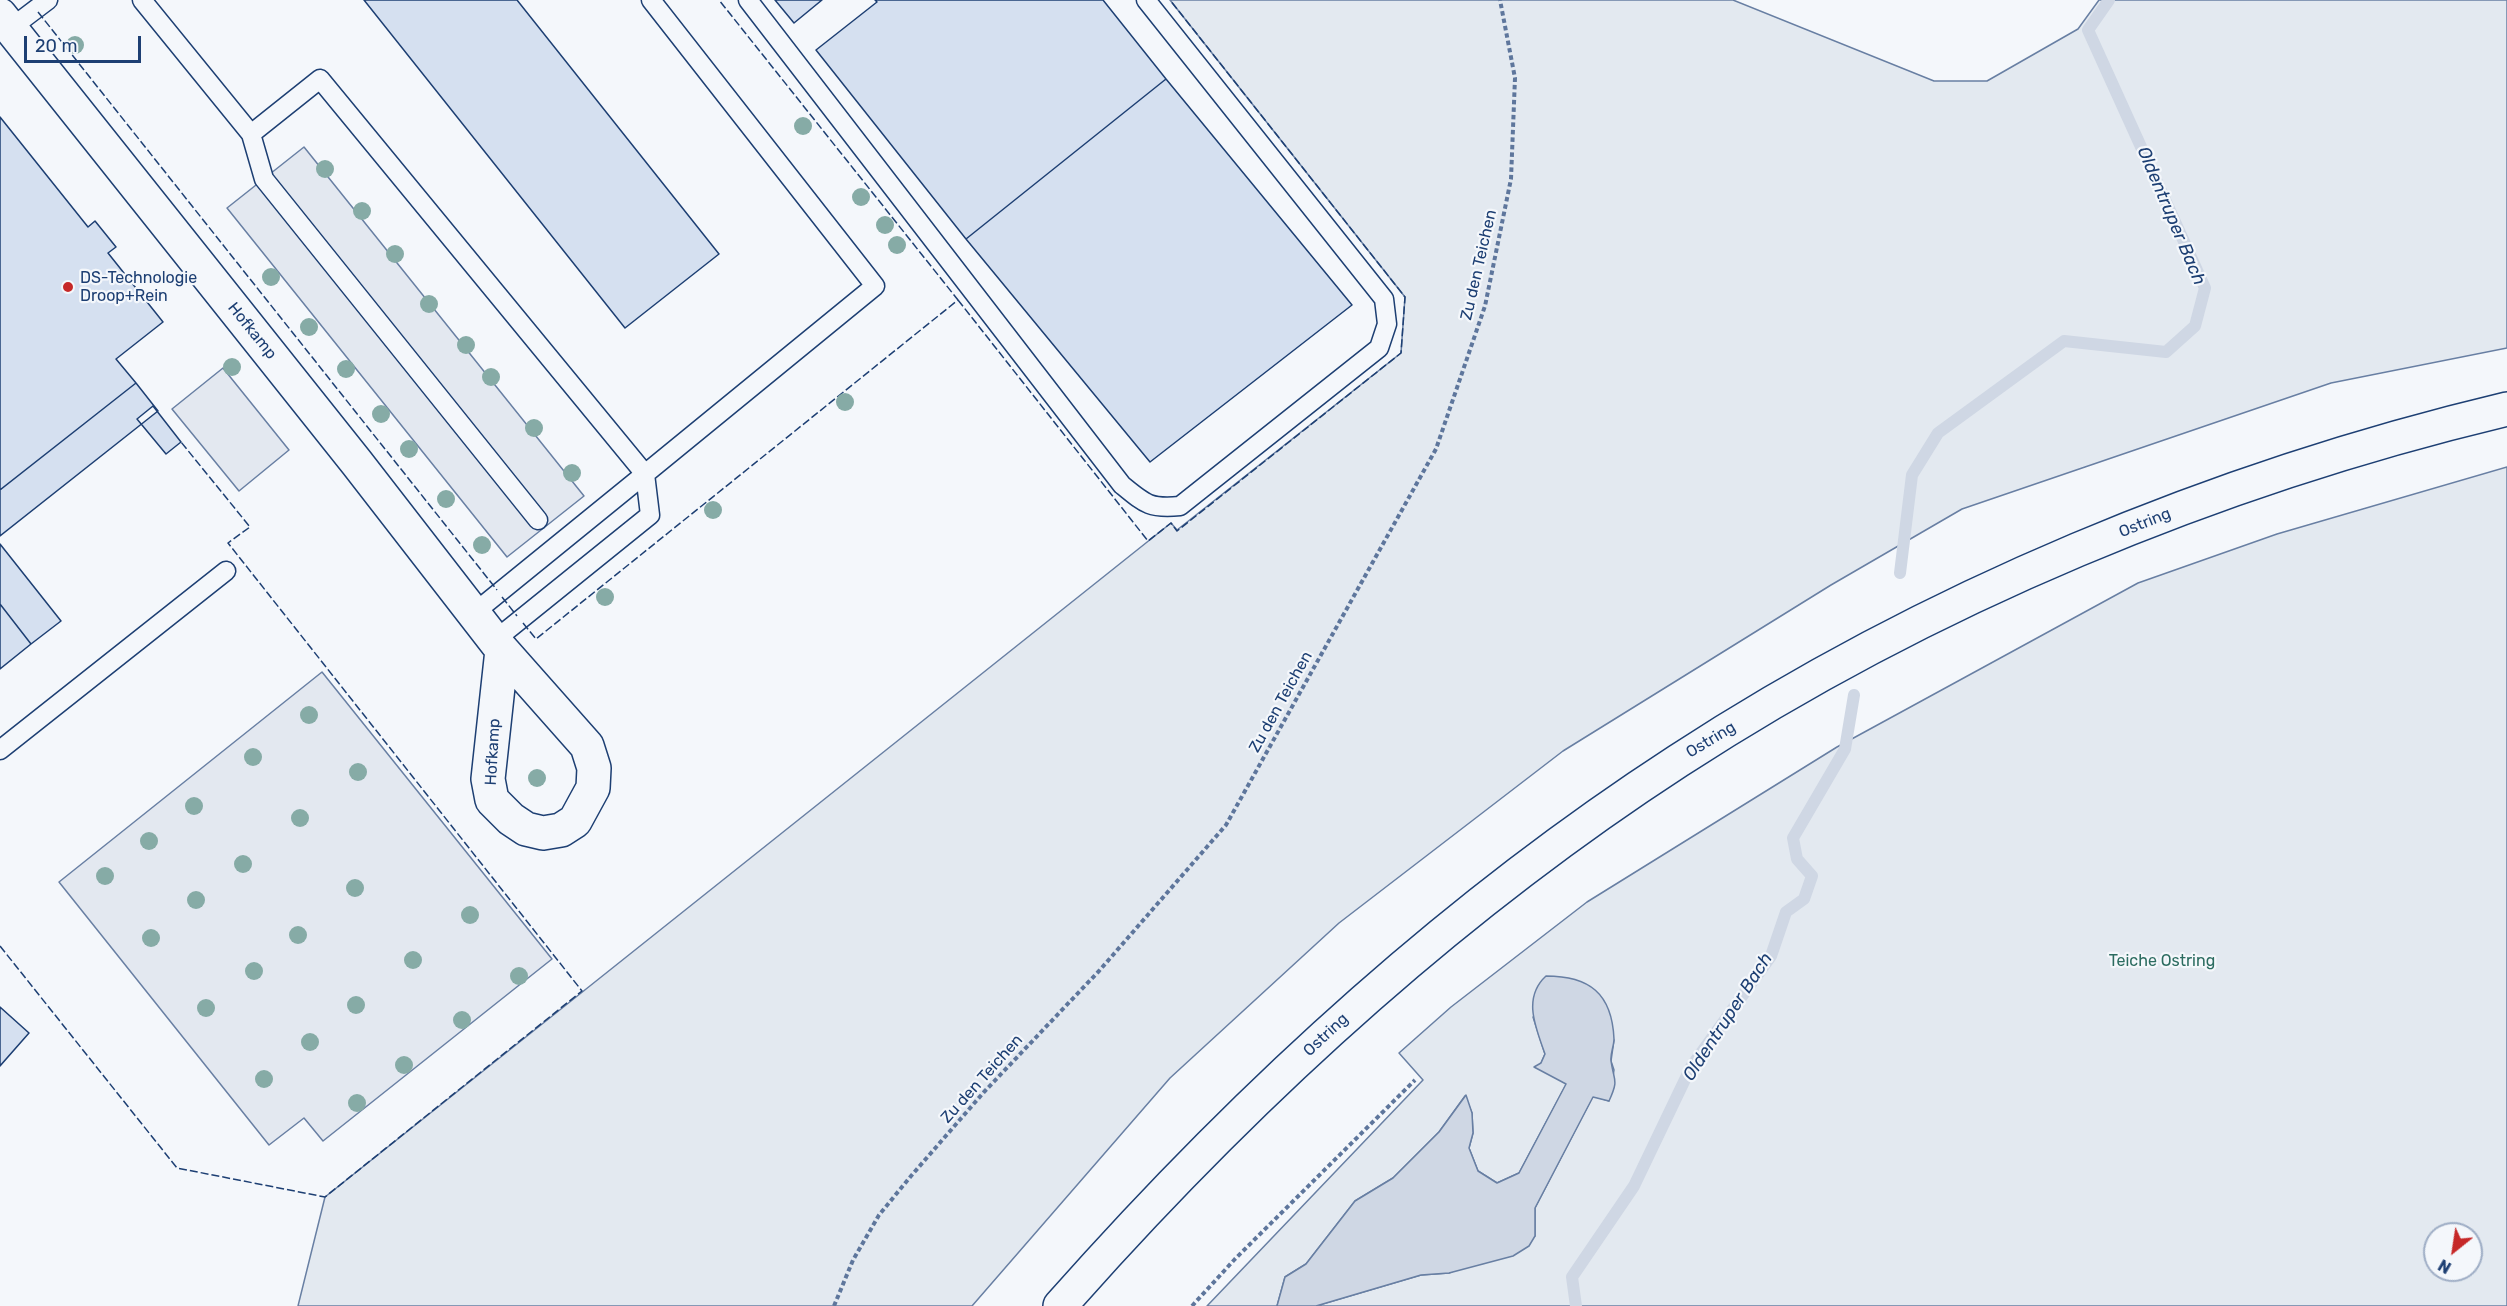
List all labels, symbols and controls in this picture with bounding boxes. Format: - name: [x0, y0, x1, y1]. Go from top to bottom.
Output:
- scale bar: [27, 24, 144, 62]
- text: 20 m: [35, 35, 77, 57]
- water label: Oldentruper Bach: [2132, 144, 2210, 288]
- street label: Zu den Teichen: [1457, 208, 1501, 322]
- place label: DS-Technologie Droop+Rein: [80, 268, 197, 306]
- marker: DS-Technologie Droop+Rein: [61, 280, 75, 294]
- street label: Hofkamp: [223, 299, 281, 363]
- street label: Ostring: [2116, 504, 2174, 542]
- street label: Zu den Teichen: [1245, 648, 1317, 756]
- street label: Hofkamp: [482, 718, 504, 786]
- street label: Ostring: [1683, 718, 1739, 762]
- water label: Oldentruper Bach: [1679, 949, 1777, 1085]
- park label: Teiche Ostring: [2109, 951, 2215, 971]
- street label: Ostring: [1300, 1009, 1352, 1061]
- street label: Zu den Teichen: [937, 1031, 1027, 1127]
- north arrow: [2423, 1222, 2483, 1282]
- text: N: [2435, 1255, 2454, 1277]

